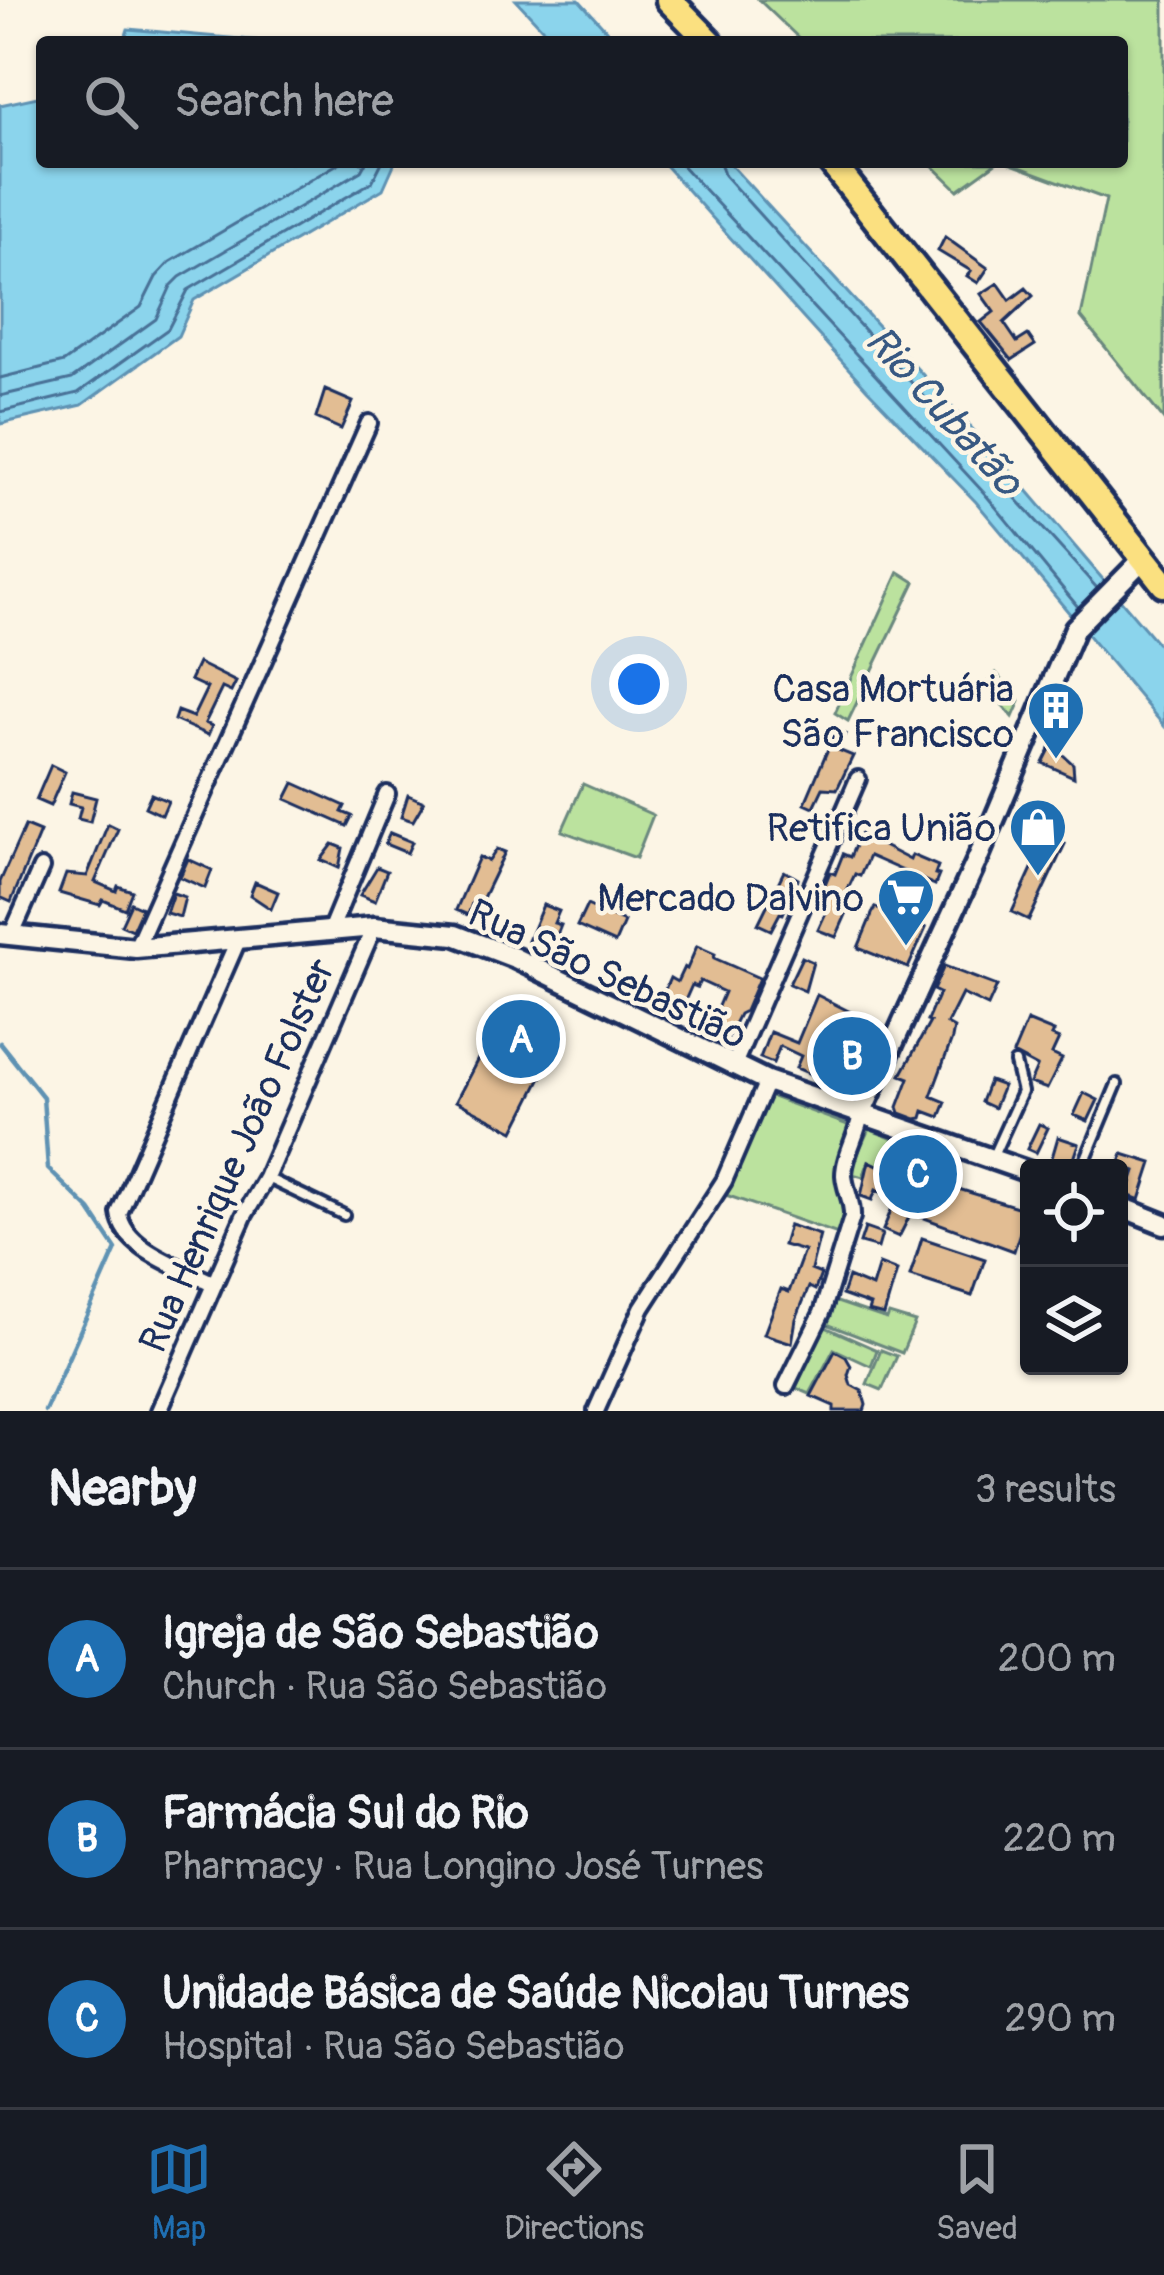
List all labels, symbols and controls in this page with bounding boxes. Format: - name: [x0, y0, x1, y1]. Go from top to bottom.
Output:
- search box: [36, 36, 1128, 168]
- icon: search: [78, 69, 144, 135]
- text: Search here: [174, 74, 394, 130]
- water label: Rio Cubatão: [854, 316, 1036, 510]
- your location: [609, 654, 669, 714]
- place label: Casa Mortuária São Francisco: [772, 665, 1014, 759]
- building icon: Casa Mortuária São Francisco: [1025, 679, 1087, 761]
- shop icon: Retifica União: [1007, 796, 1069, 878]
- place label: Retifica União: [766, 804, 996, 853]
- supermarket icon: Mercado Dalvino: [875, 866, 937, 948]
- place label: Mercado Dalvino: [597, 874, 864, 923]
- street label: Rua São Sebastião: [460, 888, 754, 1060]
- street label: Rua Henrique João Folster: [128, 951, 346, 1360]
- pin: A: [482, 994, 560, 1084]
- pin: B: [813, 1011, 891, 1101]
- pin: C: [879, 1129, 957, 1219]
- map controls: [1020, 1159, 1128, 1375]
- button: locate: [1020, 1159, 1128, 1267]
- button: layers: [1020, 1267, 1128, 1375]
- text: Nearby: [48, 1457, 196, 1521]
- text: 3 results: [975, 1465, 1116, 1514]
- text: Igreja de São Sebastião: [162, 1606, 599, 1662]
- text: A: [74, 1634, 100, 1683]
- text: 200 m: [998, 1634, 1116, 1683]
- text: Church · Rua São Sebastião: [162, 1662, 607, 1711]
- text: Farmácia Sul do Rio: [162, 1786, 529, 1842]
- text: B: [76, 1814, 98, 1863]
- text: 220 m: [1003, 1814, 1116, 1863]
- text: Pharmacy · Rua Longino José Turnes: [162, 1842, 764, 1891]
- text: Unidade Básica de Saúde Nicolau Turnes: [162, 1966, 909, 2022]
- text: C: [75, 1994, 99, 2043]
- text: 290 m: [1004, 1994, 1116, 2043]
- text: Hospital · Rua São Sebastião: [162, 2022, 625, 2071]
- tab: Map: [146, 2136, 212, 2249]
- tab: Directions: [504, 2136, 644, 2249]
- tab: Saved: [936, 2136, 1018, 2249]

